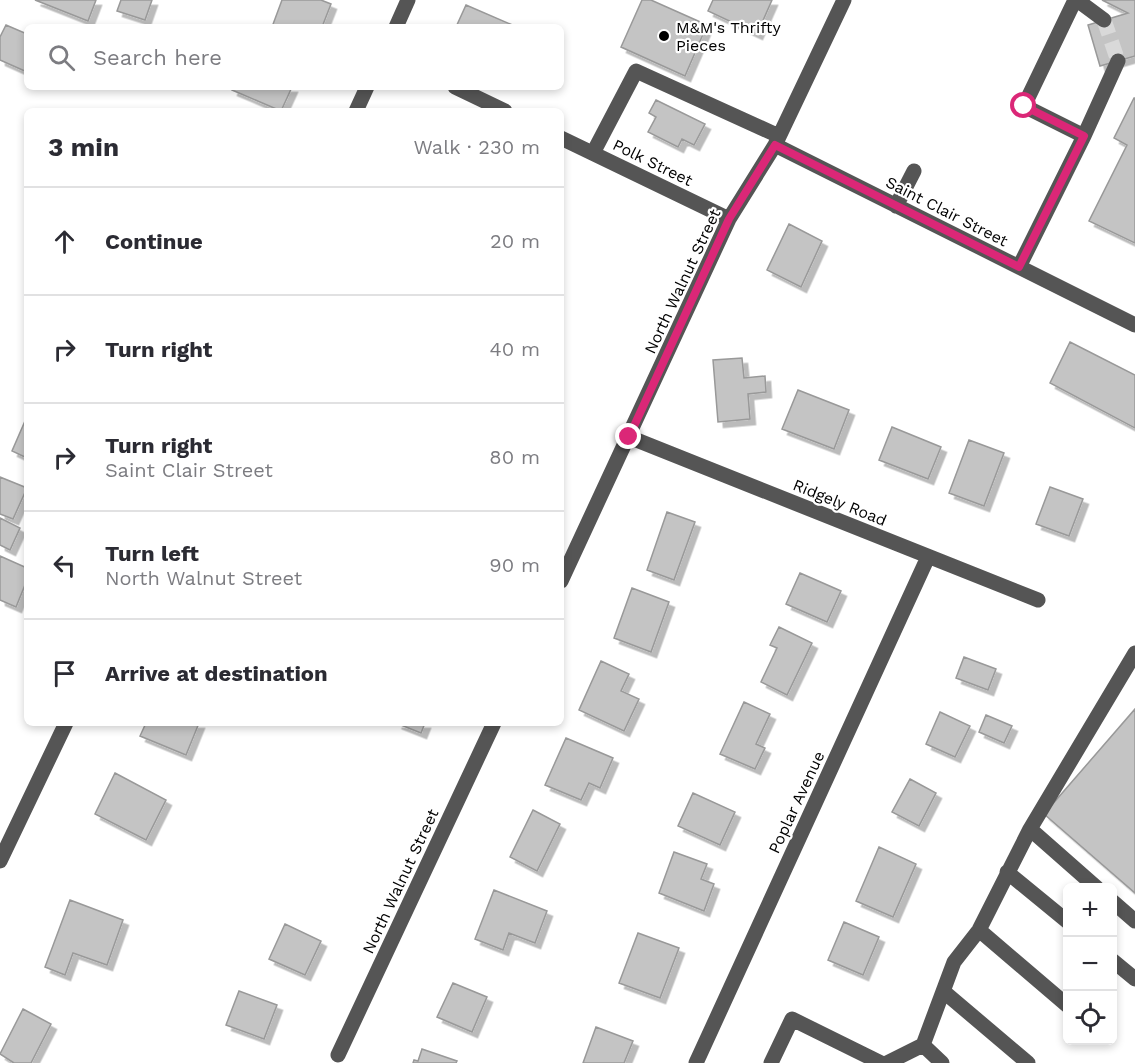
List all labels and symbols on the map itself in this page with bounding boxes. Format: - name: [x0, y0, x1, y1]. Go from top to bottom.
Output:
- place label: M&M's Thrifty Pieces: [676, 18, 782, 55]
- marker: M&M's Thrifty Pieces: [657, 29, 671, 43]
- route start: [1010, 92, 1036, 118]
- street label: Polk Street: [610, 135, 696, 190]
- street label: Saint Clair Street: [883, 172, 1011, 251]
- street label: North Walnut Street: [641, 205, 725, 357]
- route end: [615, 423, 641, 449]
- street label: Ridgely Road: [790, 475, 889, 530]
- street label: Poplar Avenue: [764, 748, 828, 856]
- street label: North Walnut Street: [359, 805, 443, 957]

